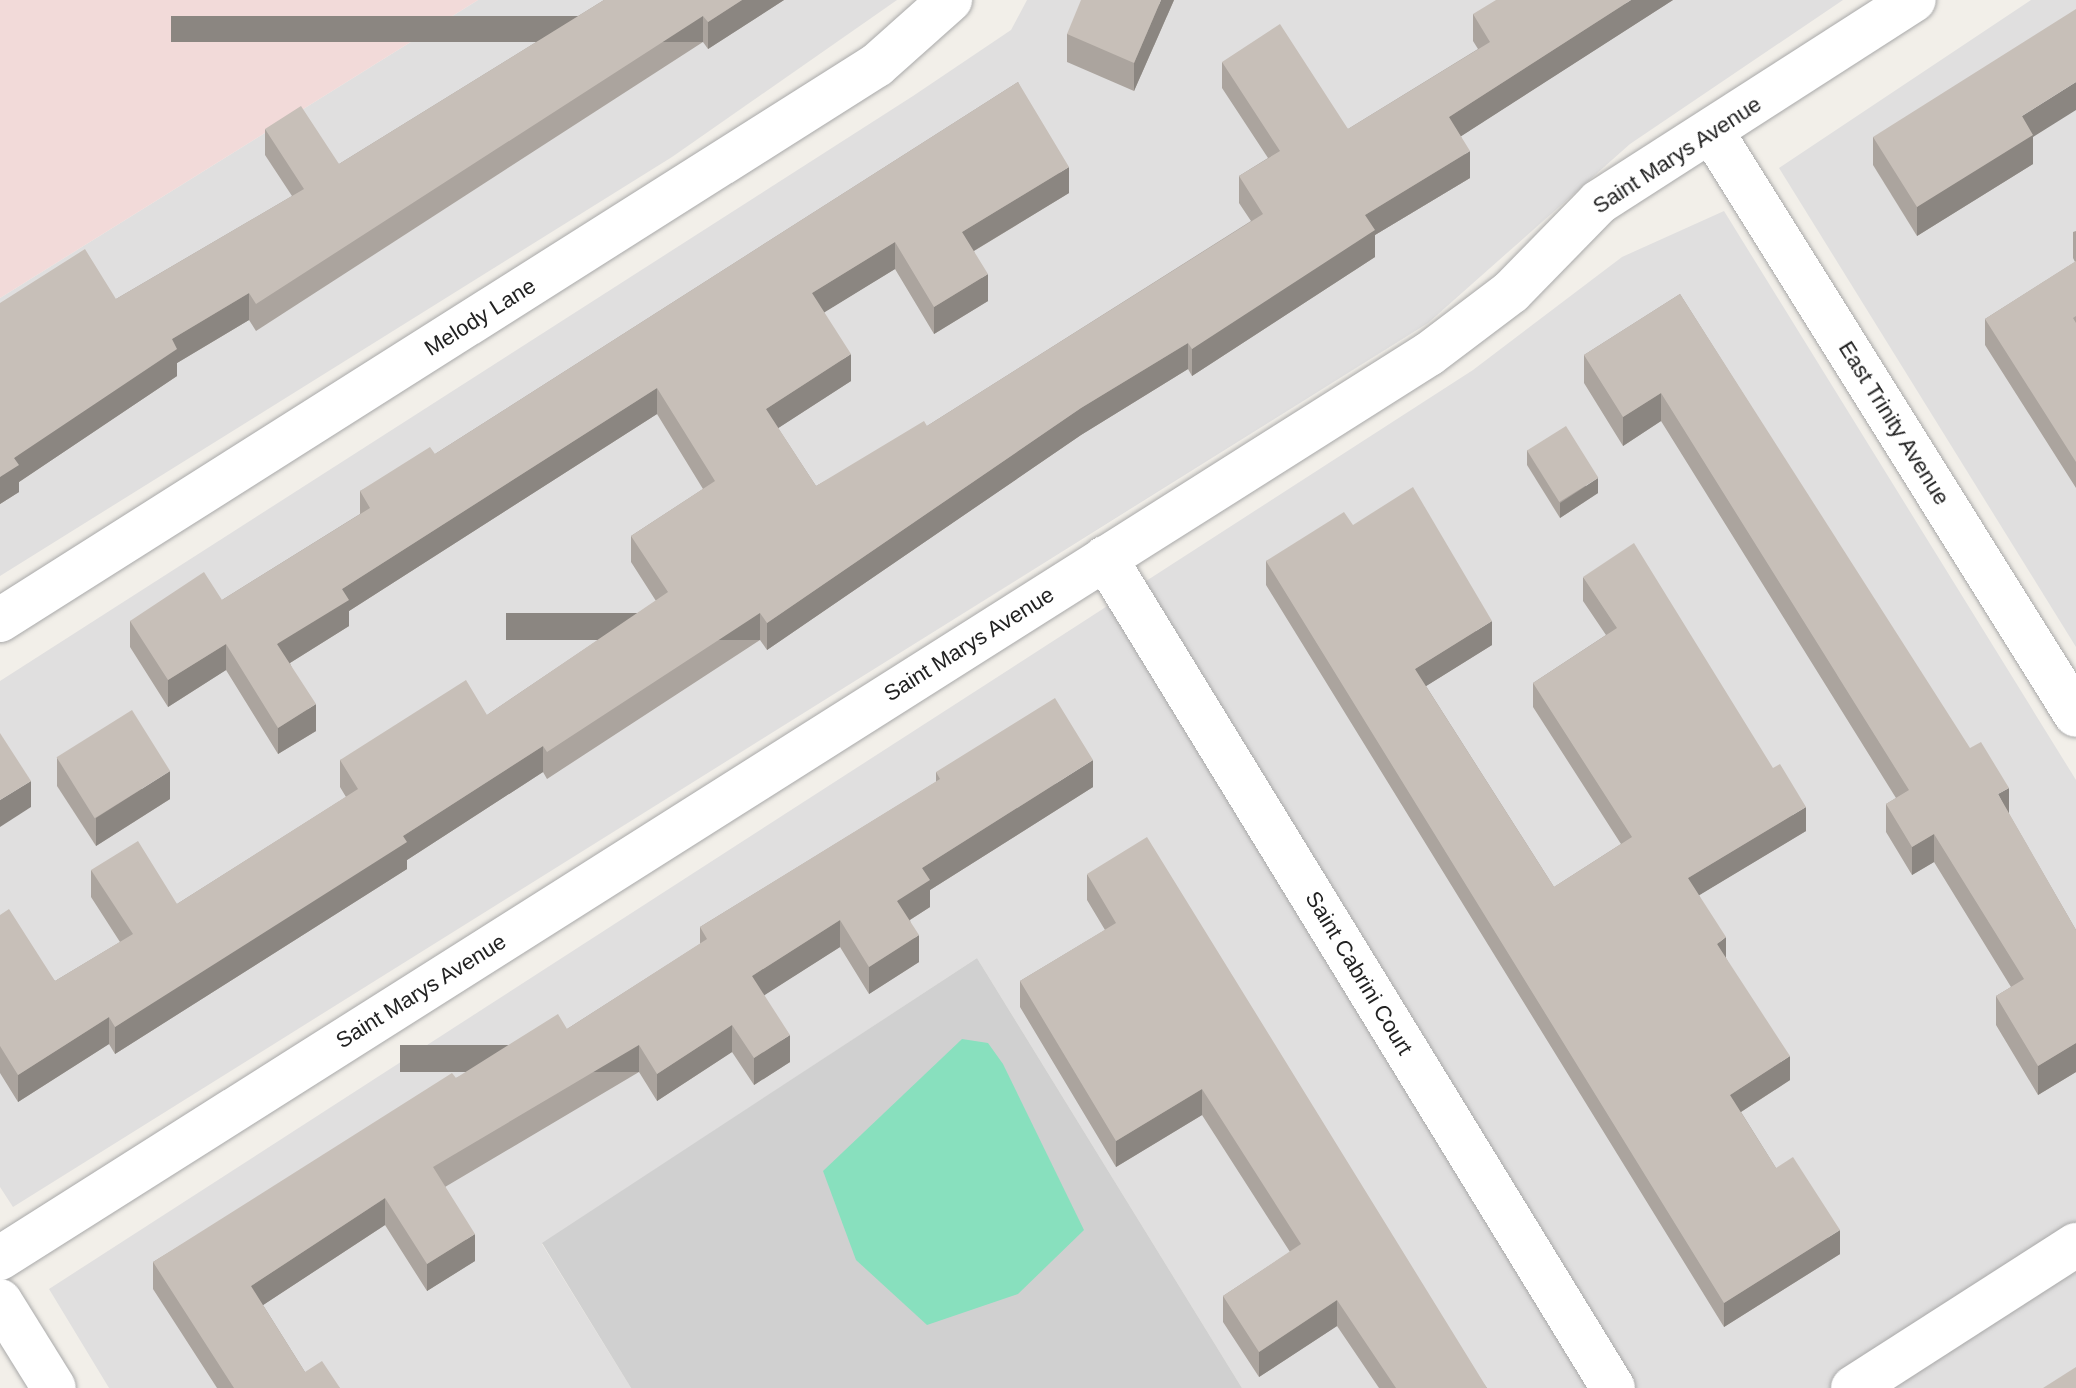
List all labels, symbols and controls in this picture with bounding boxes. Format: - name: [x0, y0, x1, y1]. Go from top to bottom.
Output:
- street label: Saint Marys Avenue: [1587, 90, 1767, 220]
- street label: Melody Lane: [420, 272, 540, 362]
- street label: East Trinity Avenue: [1833, 336, 1955, 510]
- street label: Saint Marys Avenue: [879, 581, 1059, 707]
- street label: Saint Cabrini Court: [1300, 887, 1418, 1059]
- street label: Saint Marys Avenue: [331, 928, 511, 1054]

